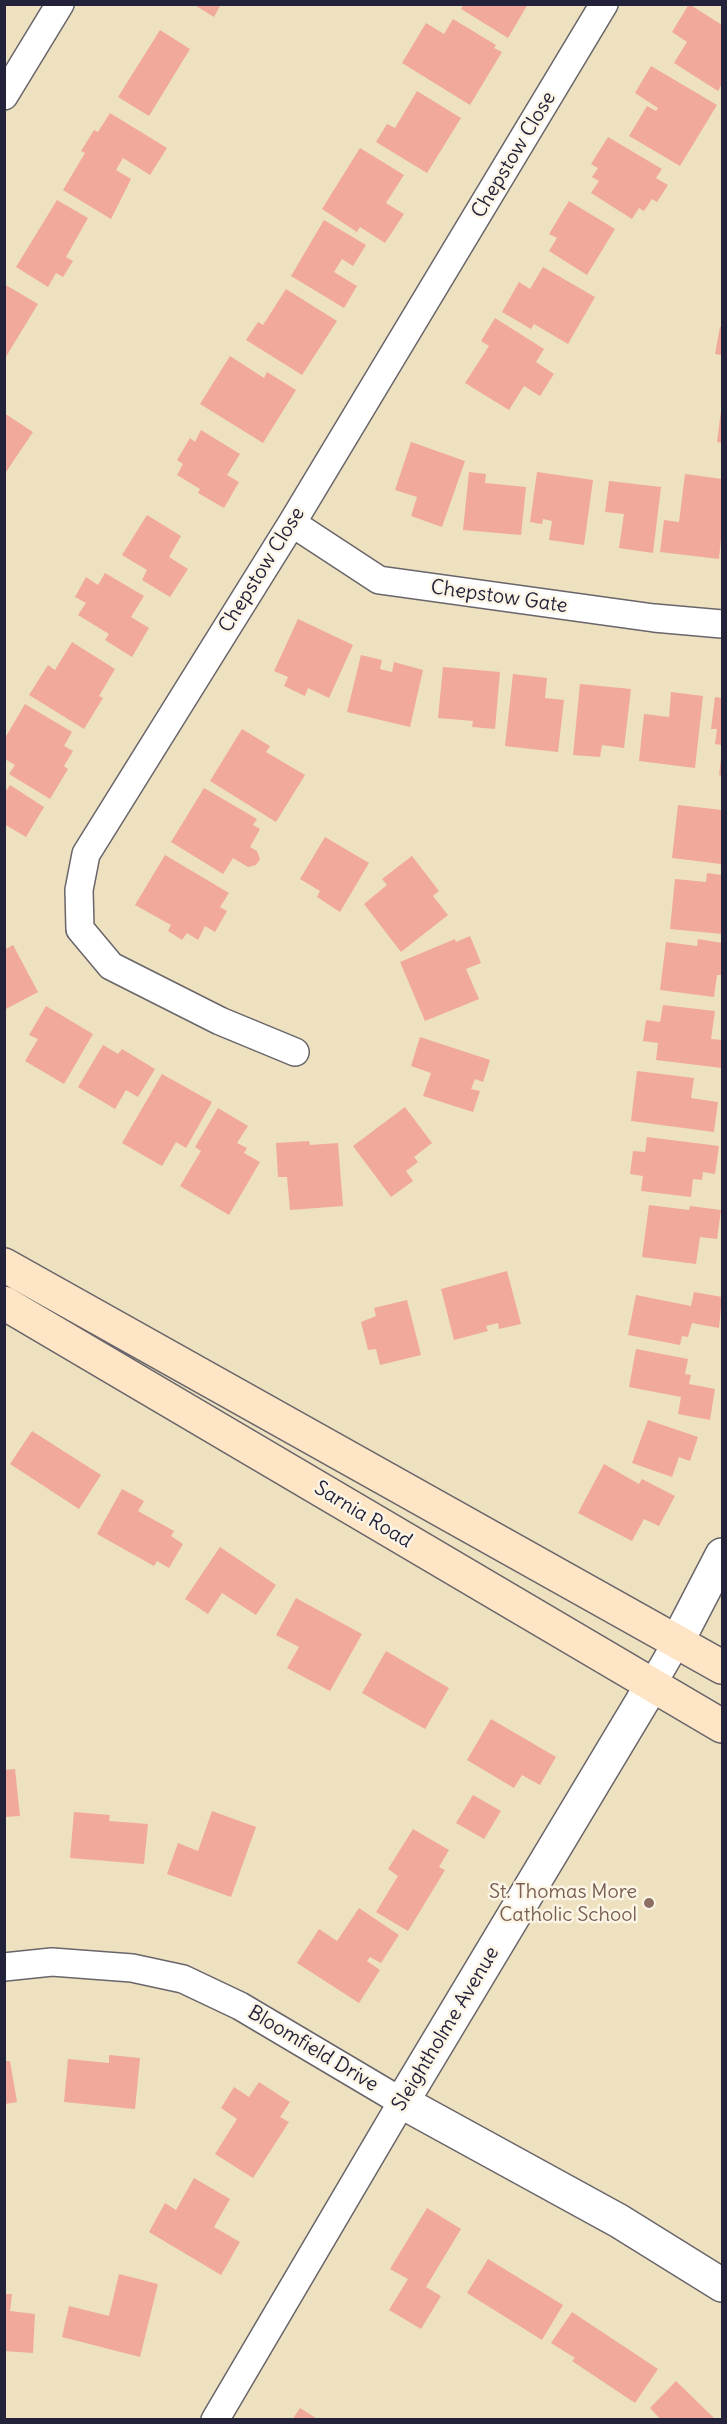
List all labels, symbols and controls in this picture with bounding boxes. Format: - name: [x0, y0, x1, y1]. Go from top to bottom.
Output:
- street label: Chepstow Close: [467, 87, 561, 223]
- street label: Chepstow Close: [214, 503, 310, 637]
- street label: Chepstow Gate: [429, 576, 569, 618]
- street label: Sarnia Road: [310, 1476, 416, 1554]
- place label: St. Thomas More Catholic School: [489, 1880, 637, 1927]
- marker: St. Thomas More Catholic School: [642, 1896, 656, 1910]
- street label: Sleightholme Avenue: [387, 1942, 505, 2116]
- street label: Bloomfield Drive: [244, 2001, 382, 2097]

